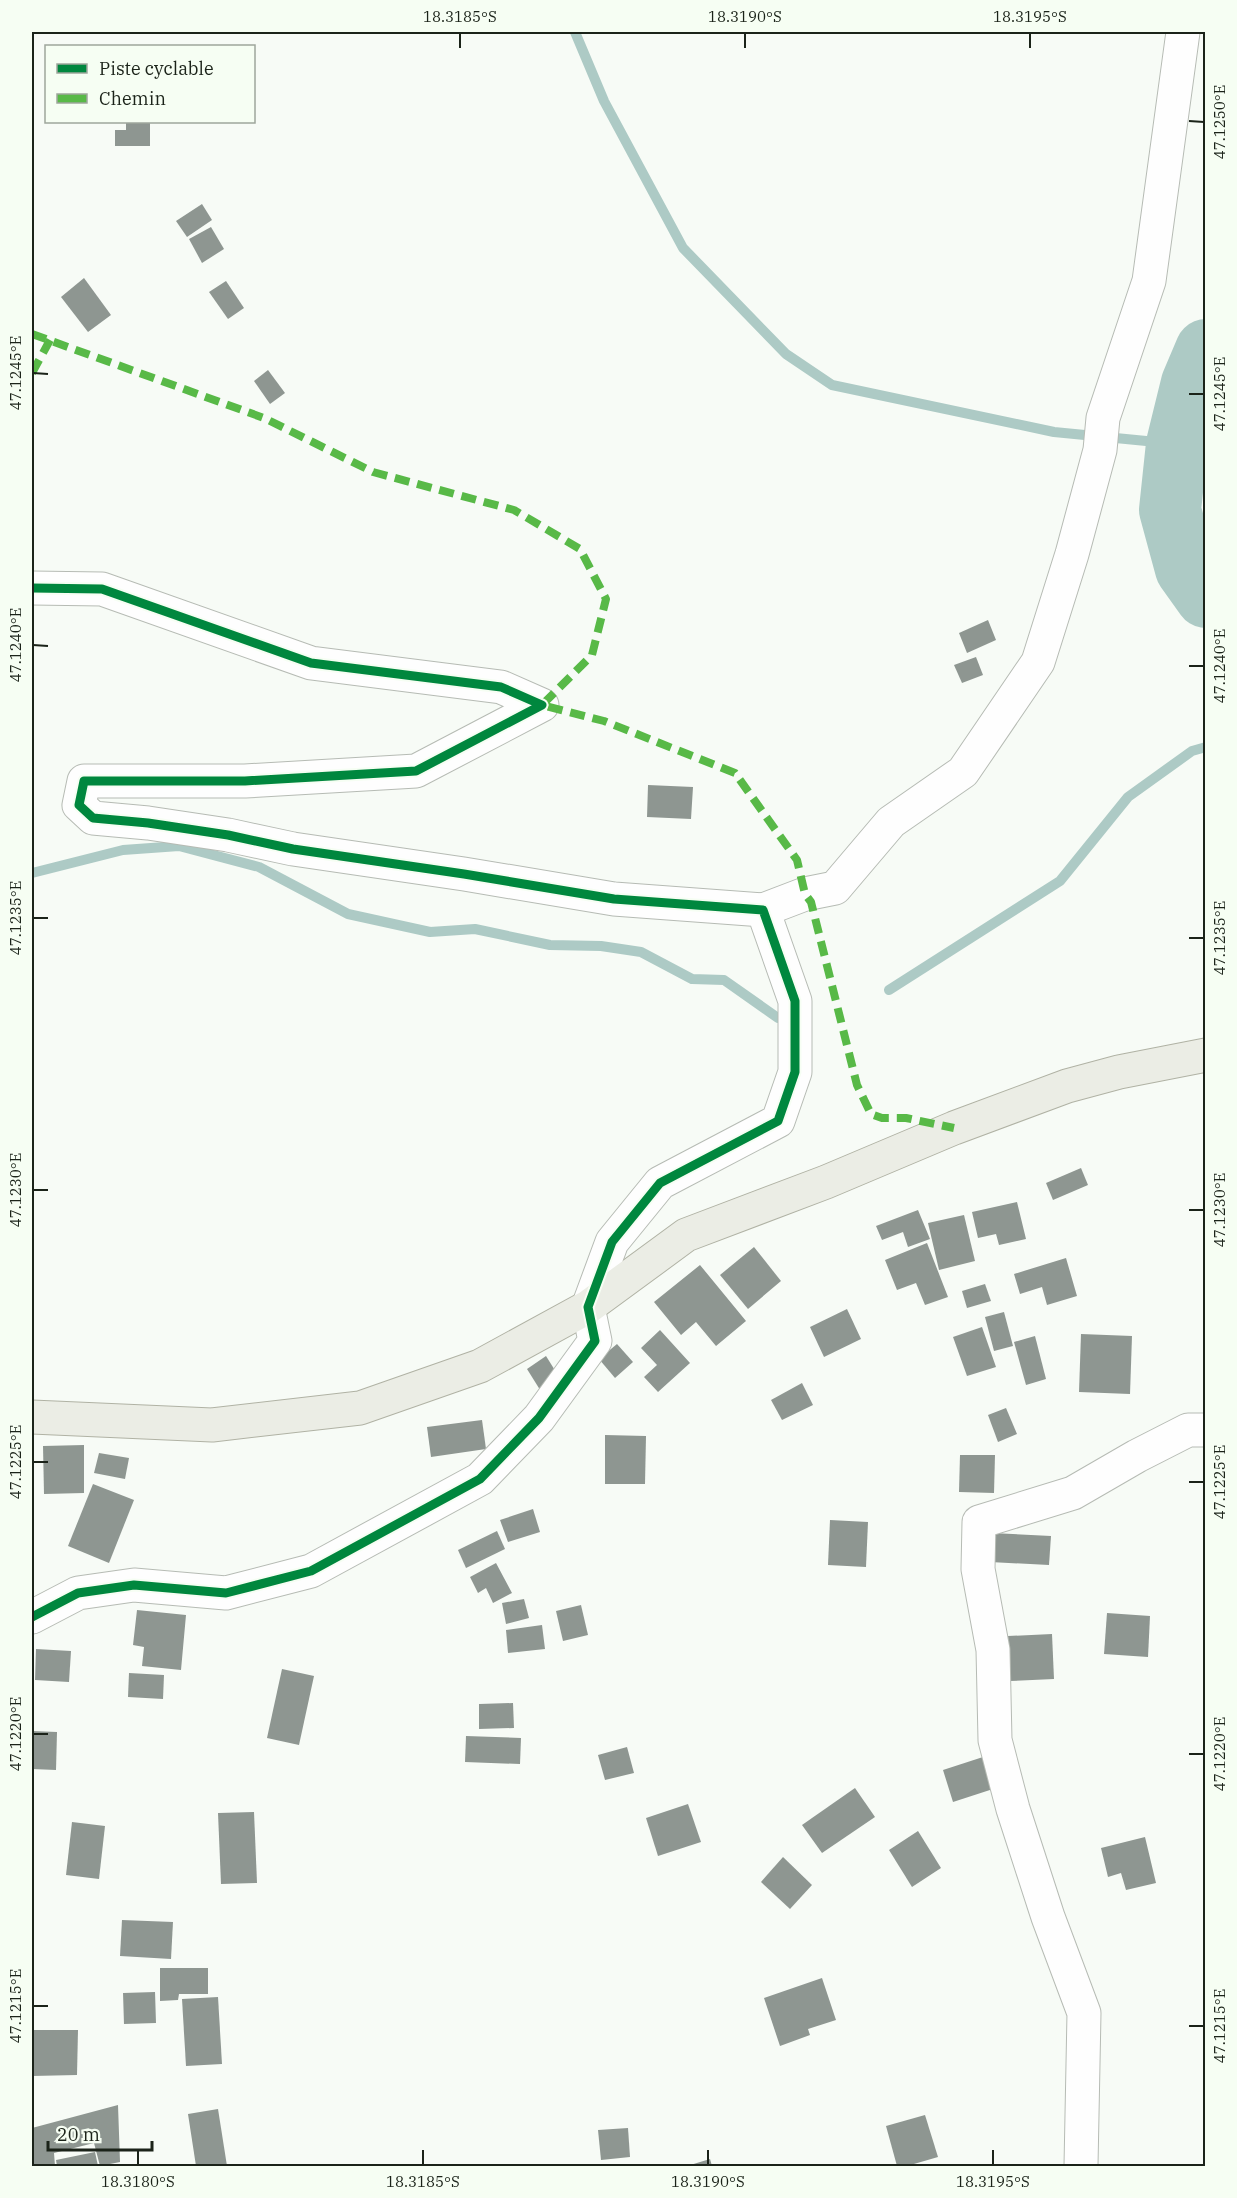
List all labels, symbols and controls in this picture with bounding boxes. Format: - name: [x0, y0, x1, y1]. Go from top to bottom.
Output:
- text: 18.3185°S: [423, 7, 497, 26]
- text: 18.3190°S: [708, 7, 782, 26]
- text: 18.3195°S: [993, 7, 1067, 26]
- legend: [45, 45, 255, 123]
- text: Piste cyclable: [99, 57, 214, 80]
- text: 47.1250°E: [1210, 85, 1229, 159]
- text: Chemin: [99, 87, 166, 110]
- text: 47.1245°E: [6, 336, 25, 410]
- text: 47.1245°E: [1210, 357, 1229, 431]
- text: 47.1240°E: [6, 608, 25, 682]
- text: 47.1240°E: [1210, 629, 1229, 703]
- text: 47.1235°E: [6, 881, 25, 955]
- text: 47.1235°E: [1210, 901, 1229, 975]
- text: 47.1230°E: [6, 1153, 25, 1227]
- text: 47.1230°E: [1210, 1173, 1229, 1247]
- text: 47.1225°E: [6, 1425, 25, 1499]
- text: 47.1225°E: [1210, 1445, 1229, 1519]
- text: 47.1220°E: [6, 1697, 25, 1771]
- text: 47.1220°E: [1210, 1717, 1229, 1791]
- text: 47.1215°E: [6, 1969, 25, 2043]
- text: 47.1215°E: [1210, 1989, 1229, 2063]
- scale bar: [48, 2114, 152, 2152]
- text: 20 m: [57, 2123, 100, 2146]
- text: 18.3180°S: [101, 2172, 175, 2191]
- text: 18.3185°S: [386, 2172, 460, 2191]
- text: 18.3190°S: [671, 2172, 745, 2191]
- text: 18.3195°S: [956, 2172, 1030, 2191]

